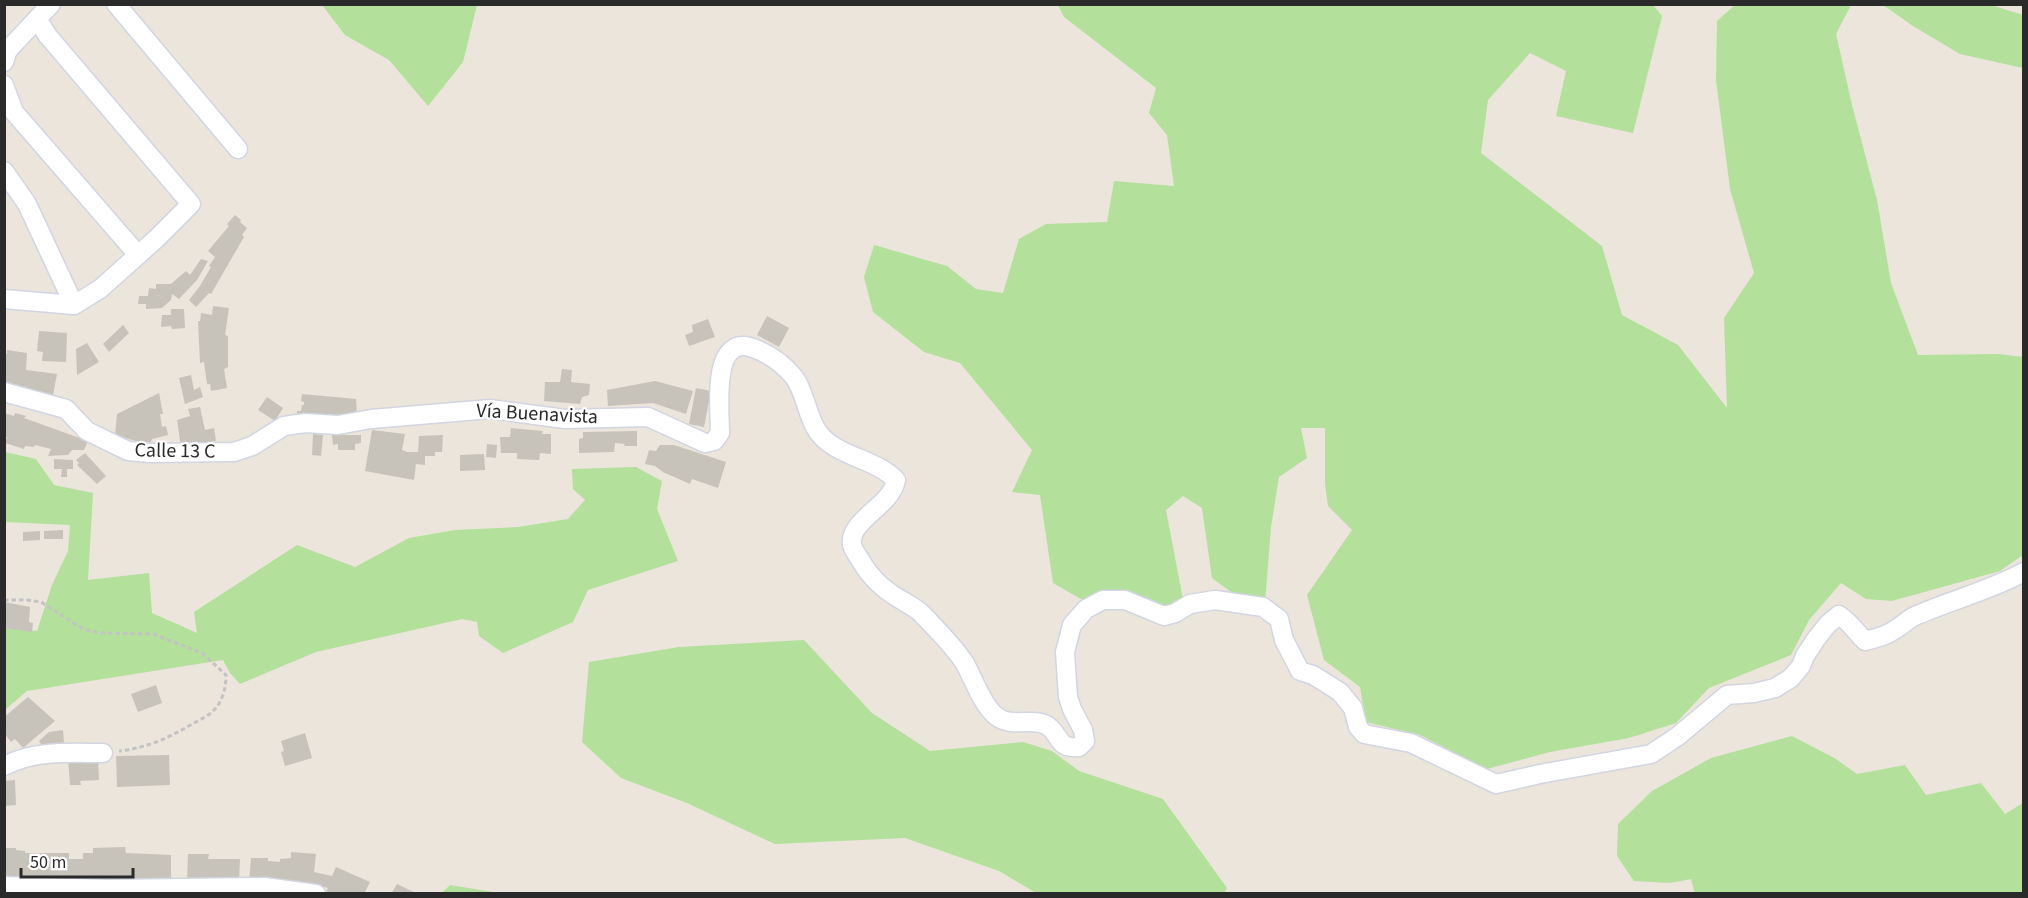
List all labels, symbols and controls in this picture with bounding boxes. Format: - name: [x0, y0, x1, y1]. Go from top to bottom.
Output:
- street label: Vía Buenavista: [475, 397, 599, 431]
- street label: Calle 13 C: [134, 436, 216, 466]
- scale bar: [21, 841, 134, 879]
- text: 50 m: [30, 850, 66, 875]

